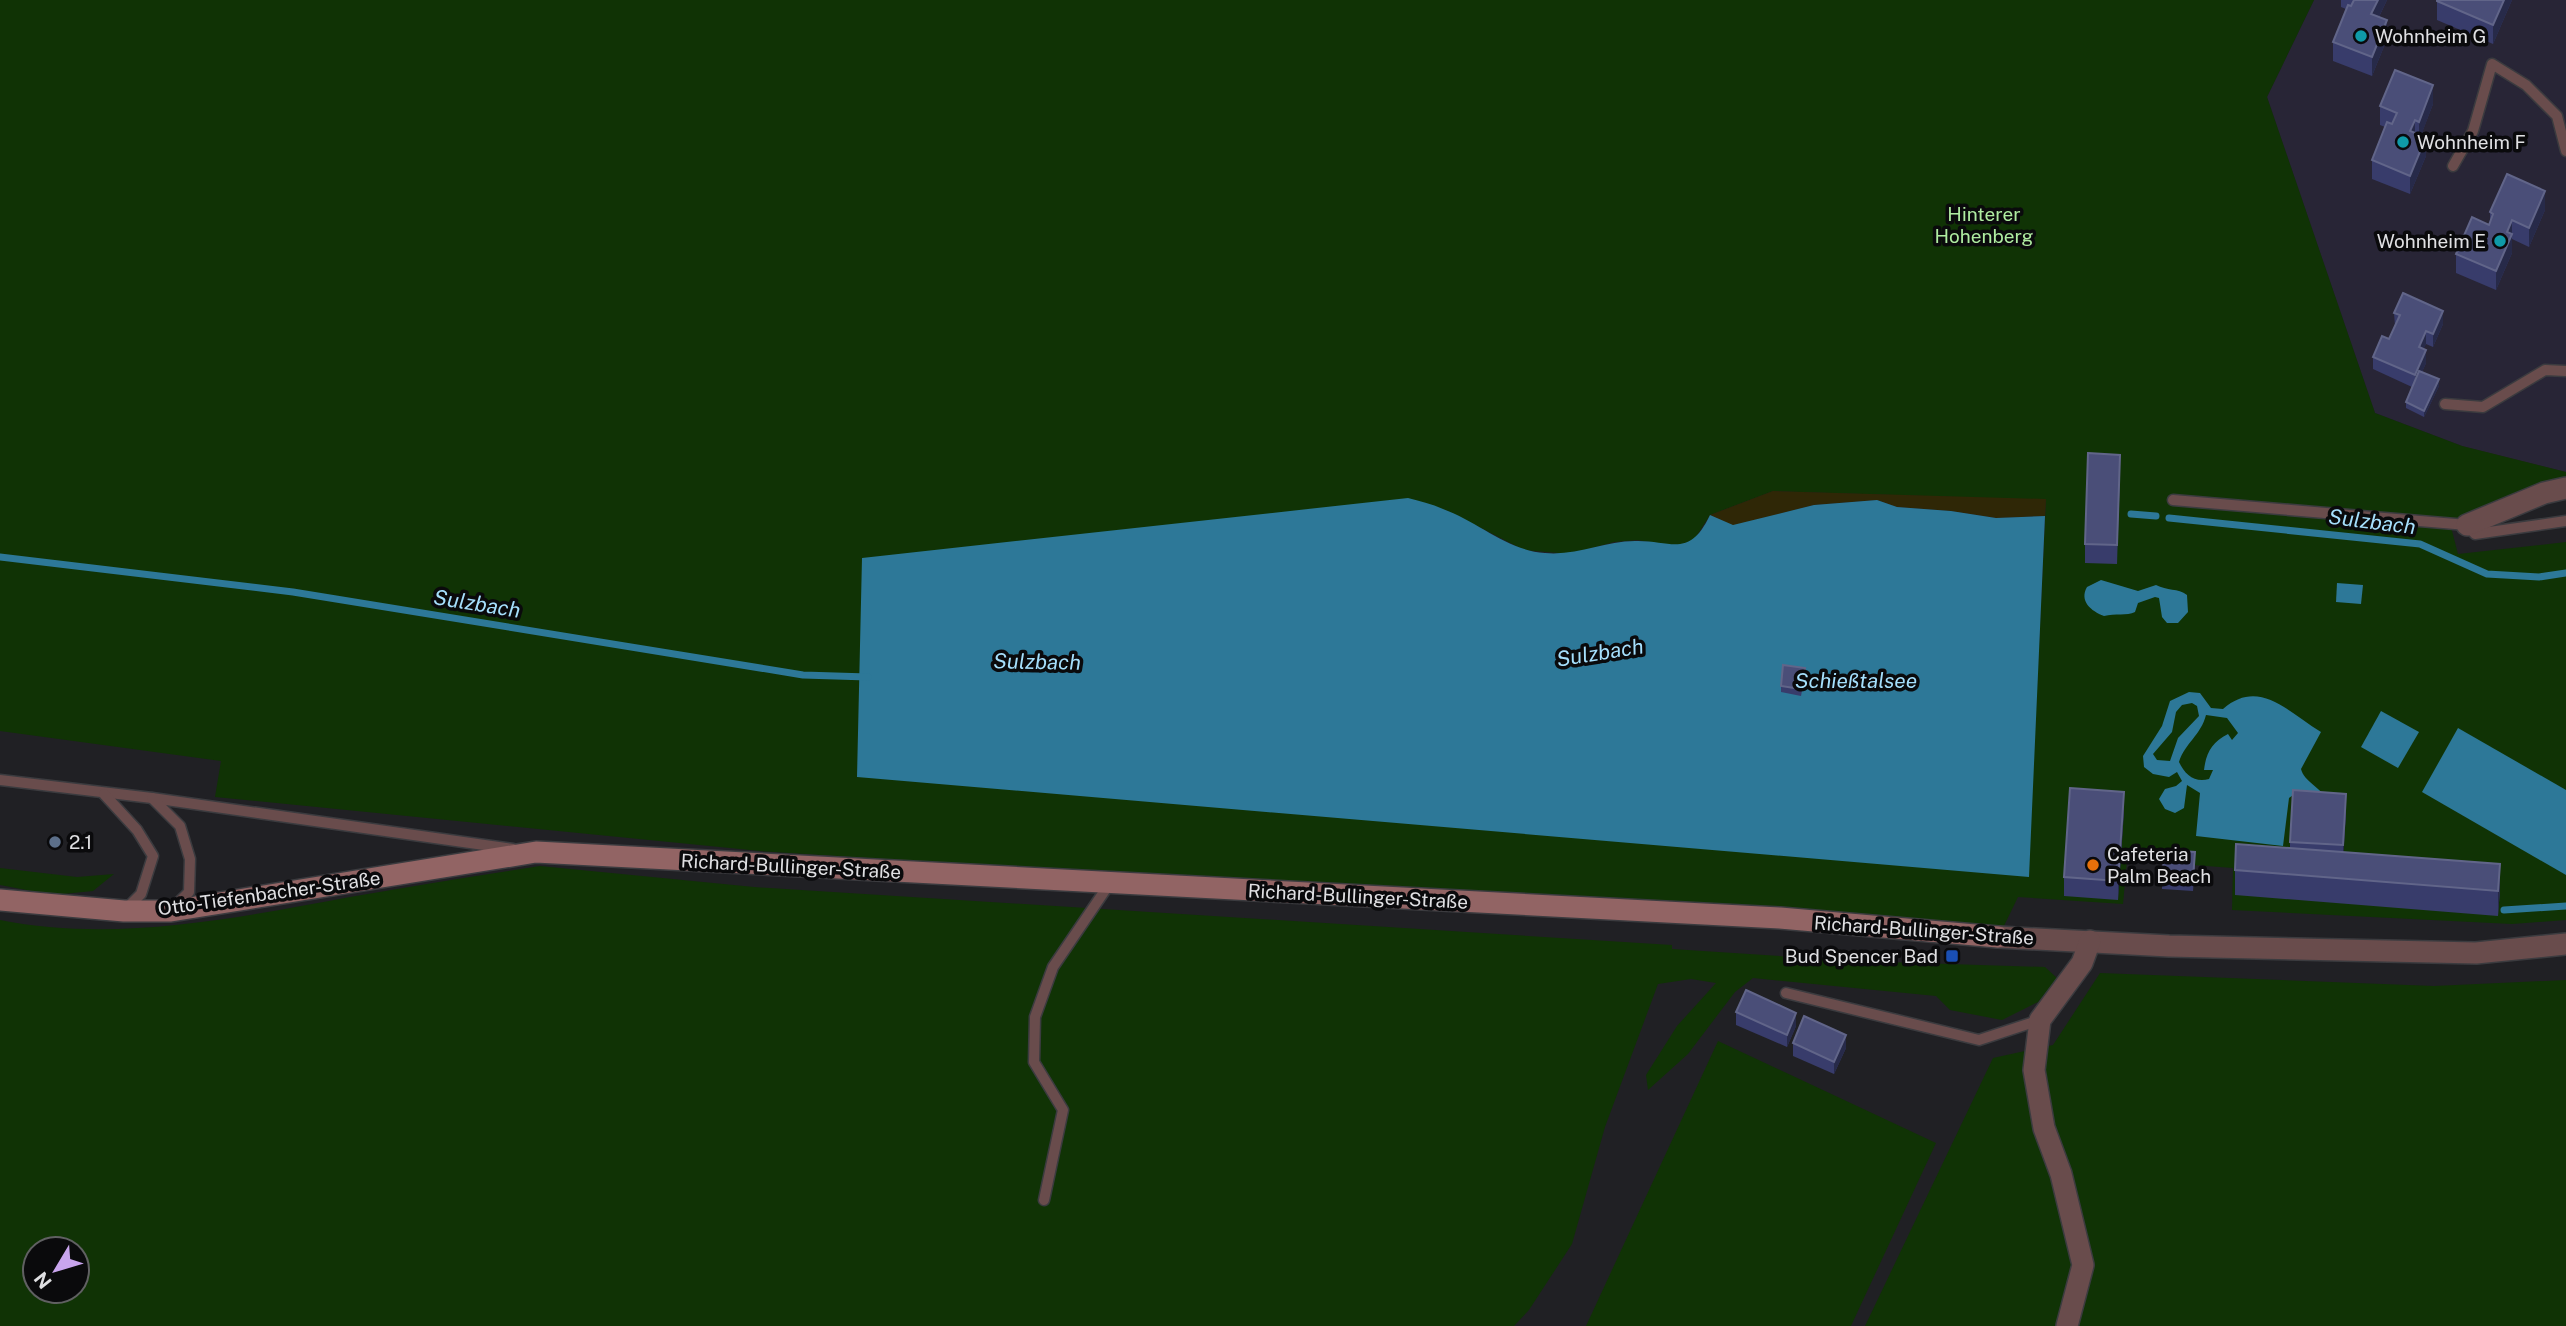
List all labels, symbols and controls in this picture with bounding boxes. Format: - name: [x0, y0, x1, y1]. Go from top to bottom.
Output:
- place label: Wohnheim G: [2375, 25, 2486, 47]
- marker: Wohnheim G: [2353, 28, 2369, 44]
- place label: Wohnheim F: [2417, 131, 2526, 153]
- marker: Wohnheim F: [2395, 134, 2411, 150]
- park label: Hinterer Hohenberg: [1935, 203, 2034, 247]
- place label: Wohnheim E: [2377, 230, 2486, 252]
- marker: Wohnheim E: [2492, 233, 2508, 249]
- water label: Sulzbach: [2327, 504, 2417, 539]
- water label: Sulzbach: [432, 584, 522, 623]
- water label: Sulzbach: [1555, 633, 1645, 672]
- water label: Sulzbach: [993, 648, 1081, 675]
- water label: Schießtalsee: [1795, 668, 1917, 693]
- place label: 2.1: [69, 831, 92, 853]
- marker: 2.1: [47, 834, 63, 850]
- place label: Cafeteria Palm Beach: [2107, 843, 2211, 887]
- street label: Richard-Bullinger-Straße: [680, 849, 902, 883]
- marker: Cafeteria Palm Beach: [2085, 857, 2101, 873]
- street label: Otto-Tiefenbacher-Straße: [156, 866, 382, 920]
- street label: Richard-Bullinger-Straße: [1247, 879, 1469, 913]
- street label: Richard-Bullinger-Straße: [1813, 911, 2035, 949]
- place label: Bud Spencer Bad: [1785, 945, 1938, 967]
- marker: Bud Spencer Bad: [1944, 948, 1960, 964]
- north arrow: [21, 1235, 91, 1305]
- text: N: [29, 1268, 56, 1293]

